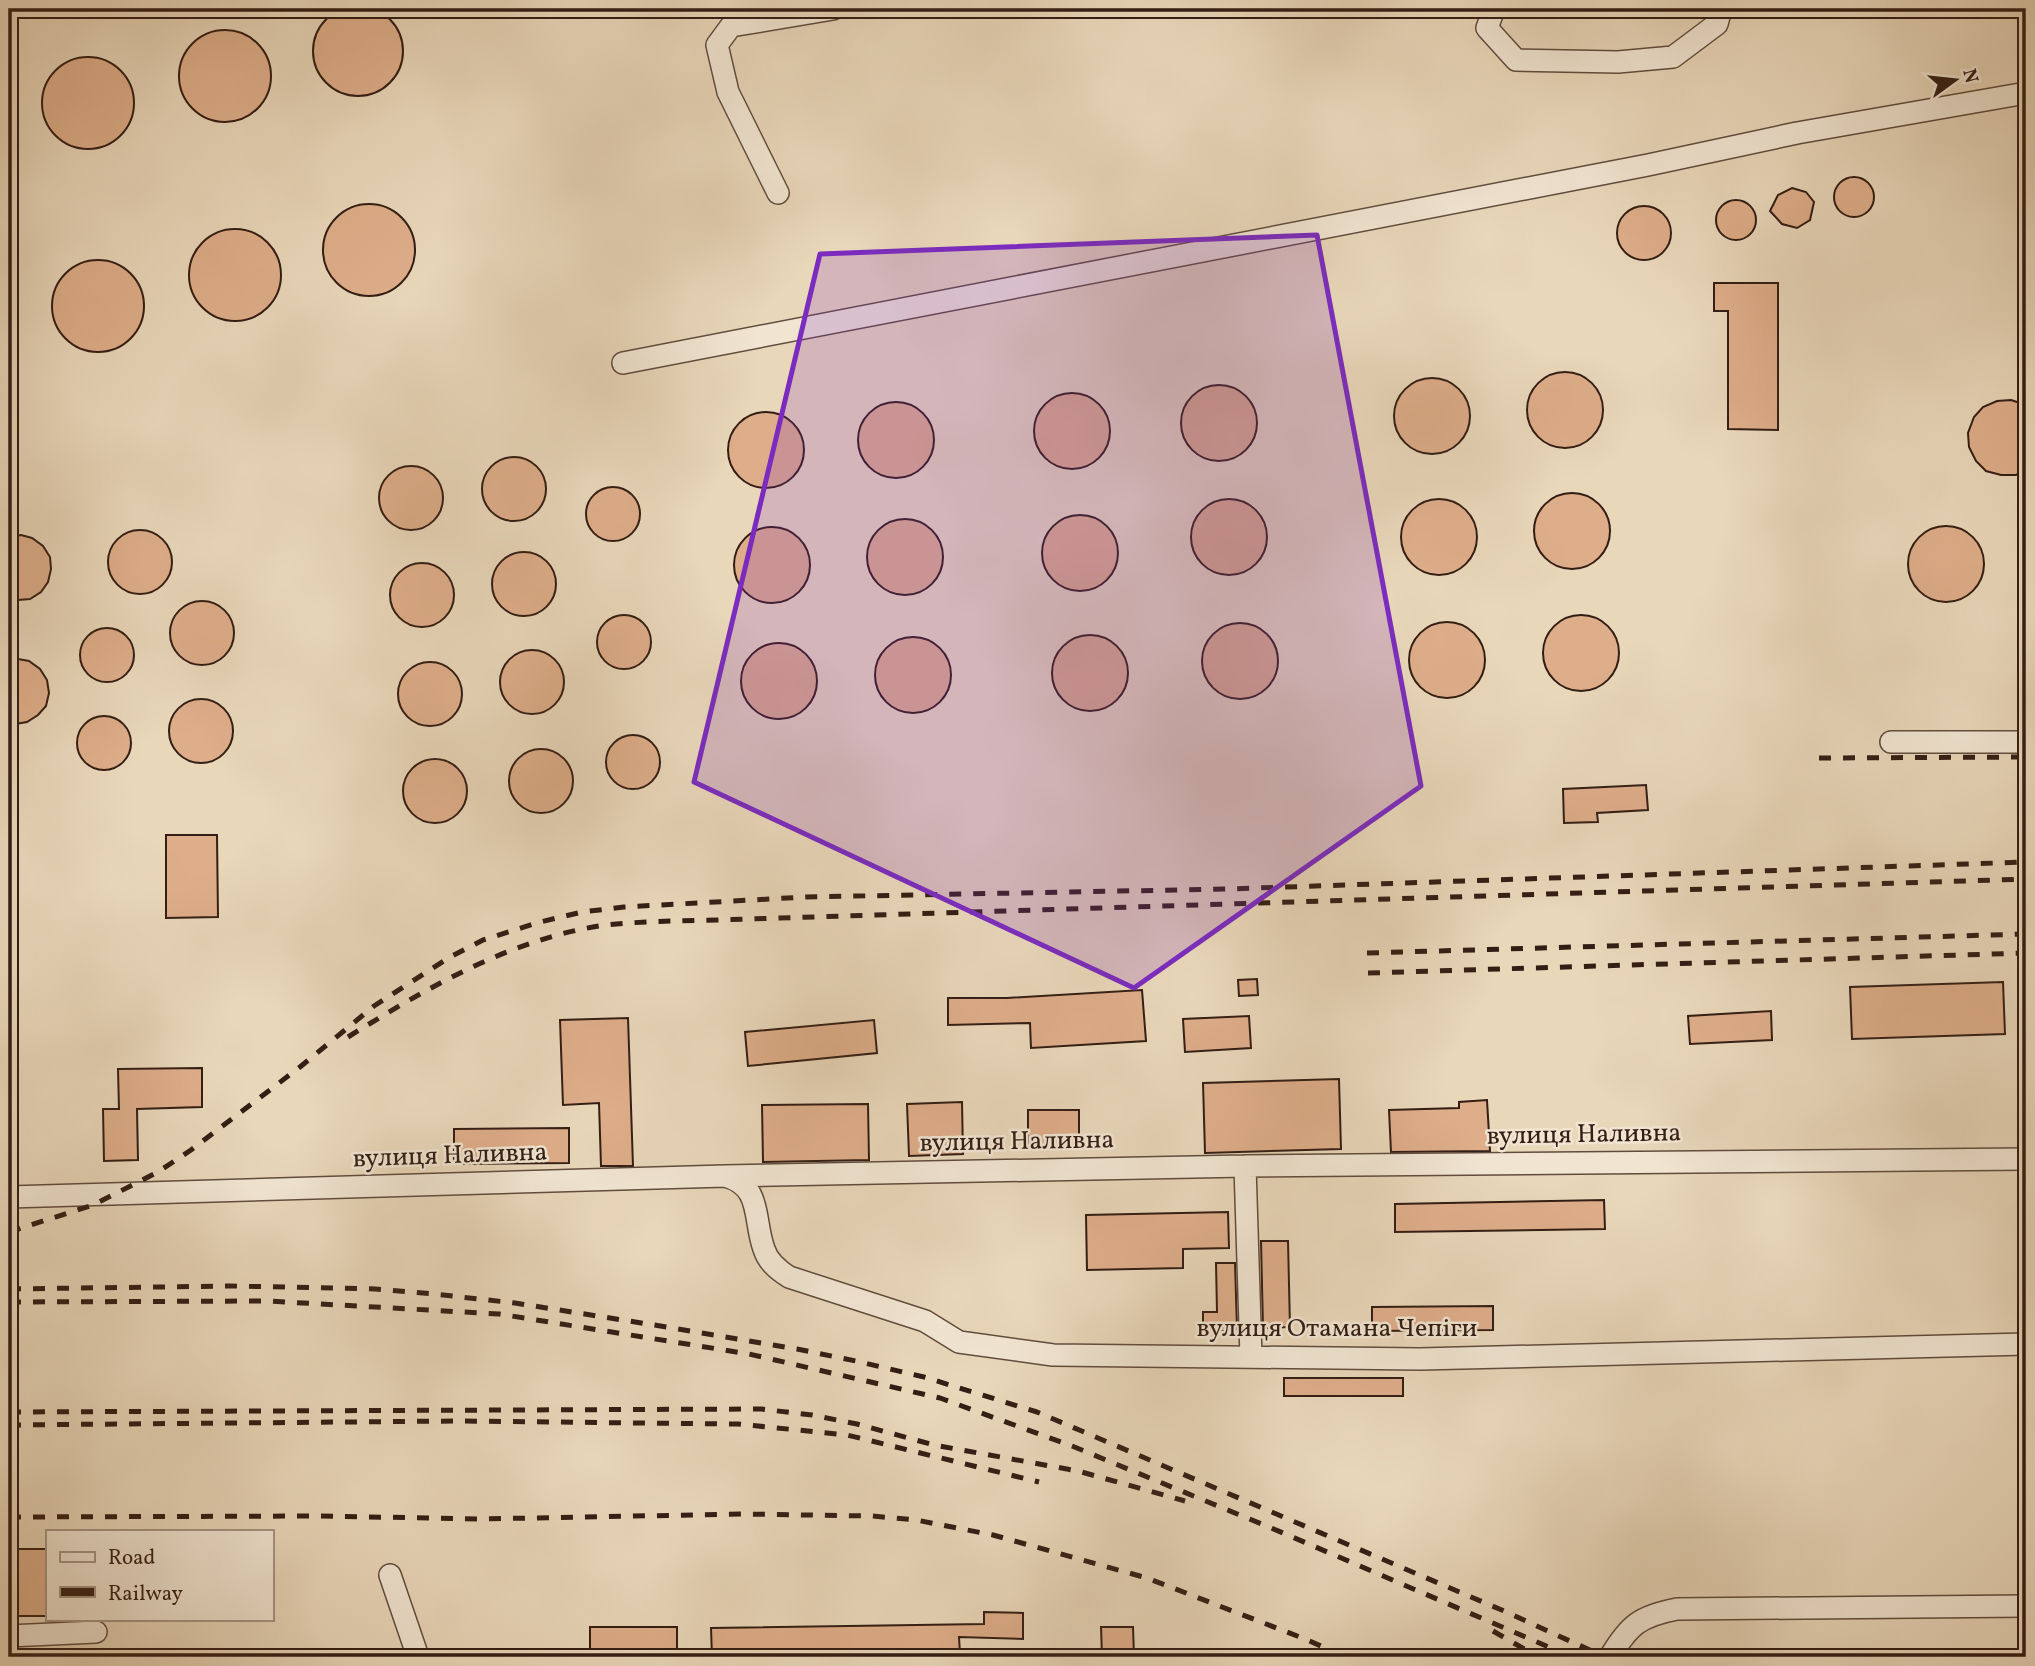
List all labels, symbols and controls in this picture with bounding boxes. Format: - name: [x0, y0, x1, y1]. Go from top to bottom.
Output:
- north arrow: [1920, 46, 1990, 116]
- text: N: [1955, 66, 1984, 86]
- street label: вулиця Наливна: [1486, 1115, 1682, 1155]
- street label: вулиця Наливна: [919, 1122, 1115, 1162]
- street label: вулиця Наливна: [352, 1135, 548, 1177]
- street label: вулиця Отамана Чепіги: [1197, 1311, 1477, 1347]
- legend: [46, 1530, 273, 1620]
- text: Road: [108, 1544, 155, 1573]
- text: Railway: [108, 1580, 184, 1609]

